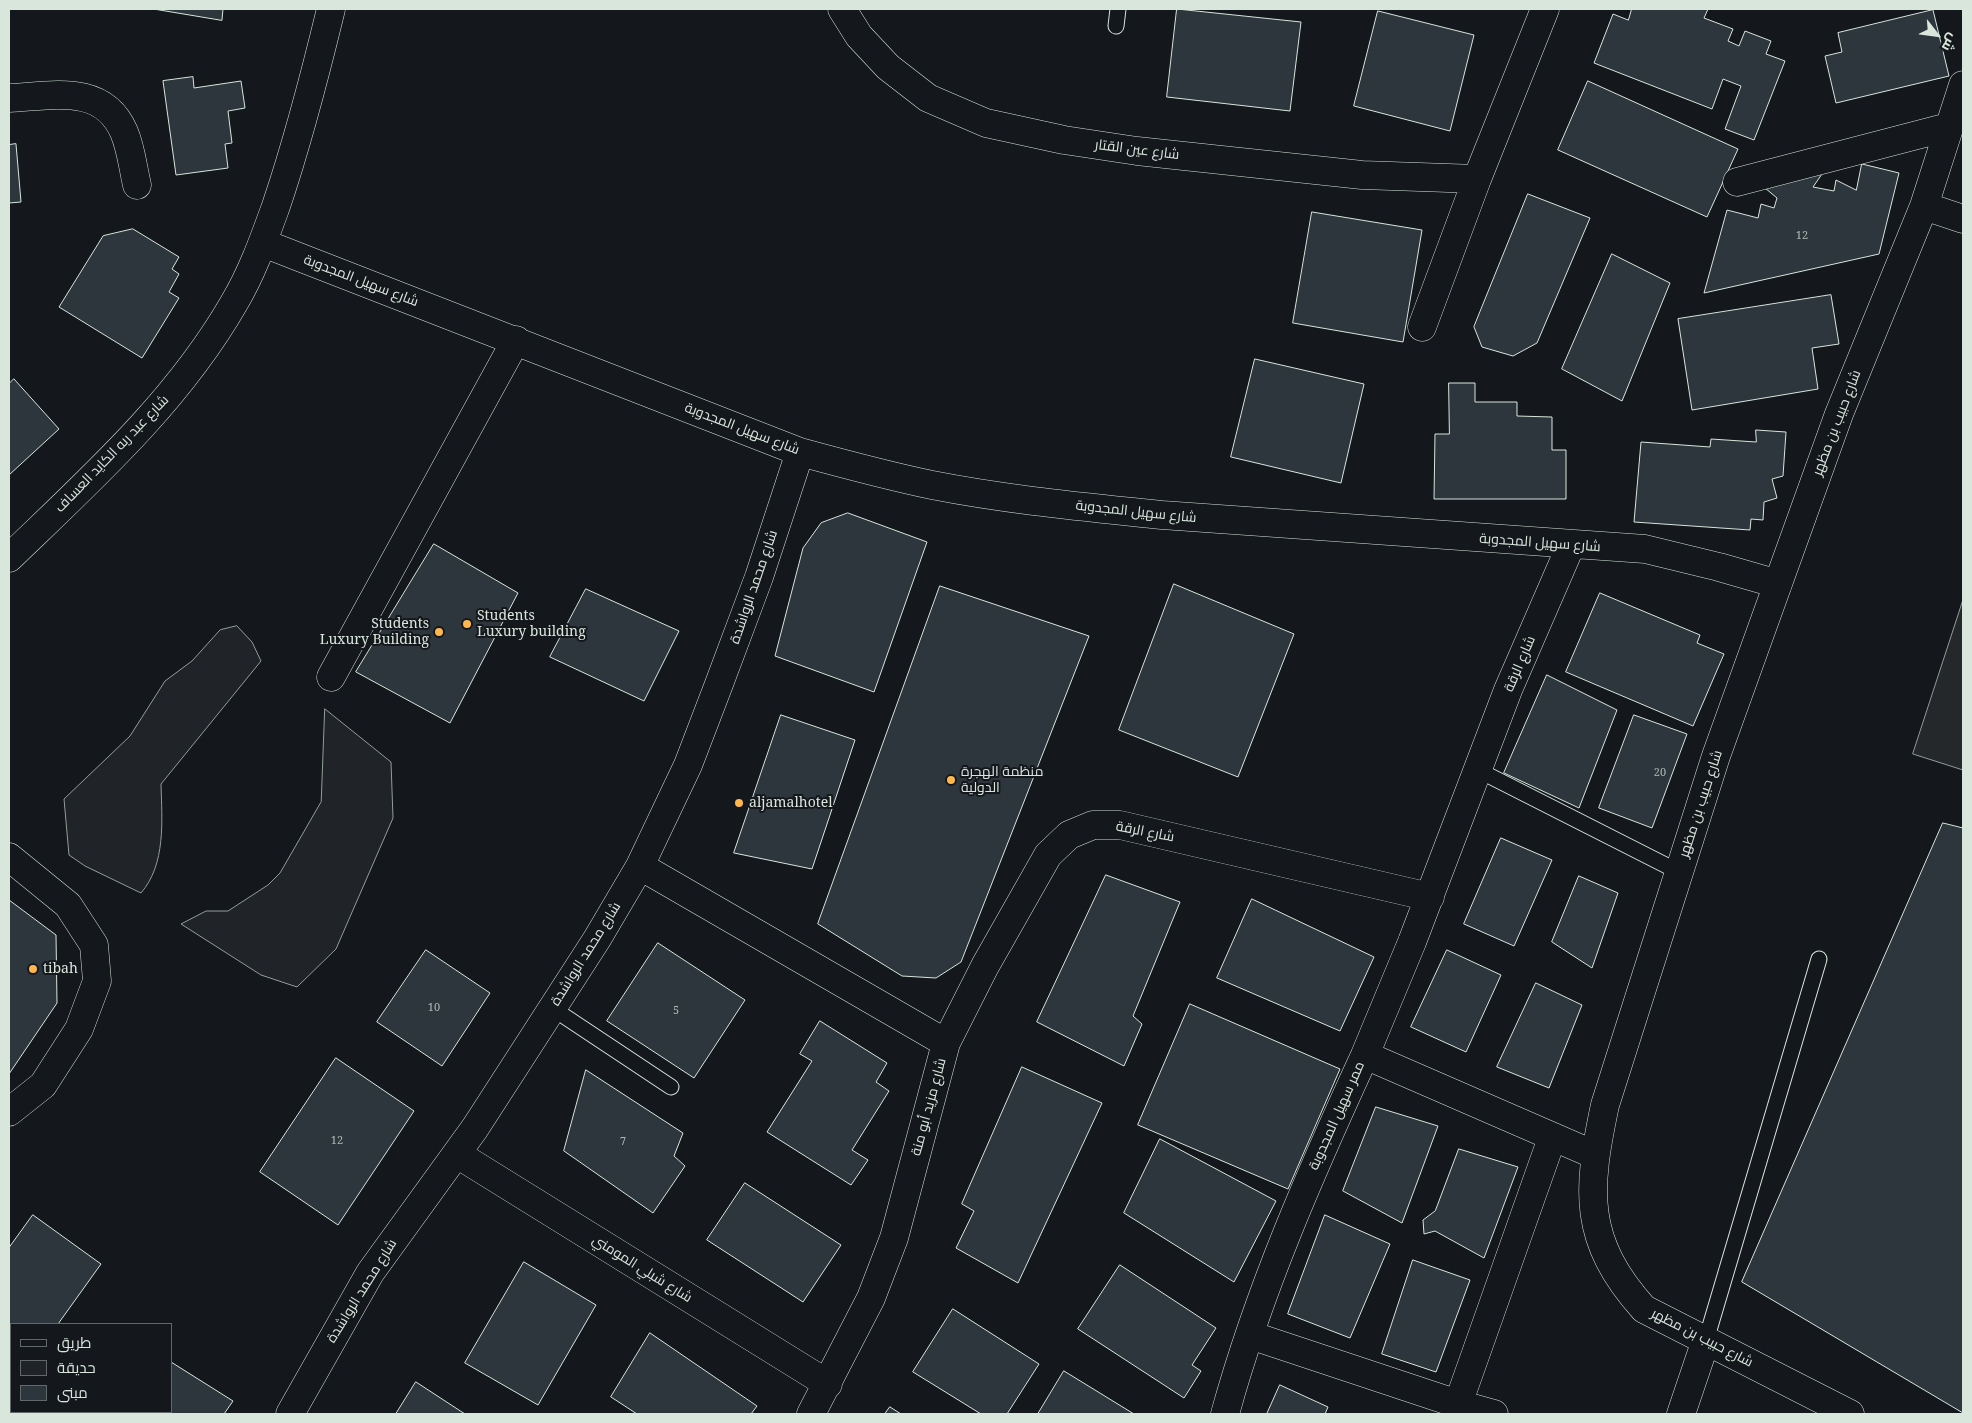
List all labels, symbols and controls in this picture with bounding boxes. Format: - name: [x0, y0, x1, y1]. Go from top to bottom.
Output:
- north arrow: [1912, 10, 1962, 60]
- text: ش: [1938, 30, 1963, 55]
- street label: شارع عين القتار: [1094, 136, 1180, 164]
- house number: 12: [1796, 229, 1808, 243]
- street label: شارع سهيل المجدوبة: [301, 251, 421, 311]
- street label: شارع حبيب بن مظهر: [1809, 368, 1865, 478]
- street label: شارع عبد ربه الكايد العساف: [52, 392, 172, 516]
- street label: شارع سهيل المجدوبة: [682, 399, 802, 459]
- street label: شارع سهيل المجدوبة: [1075, 497, 1197, 527]
- street label: شارع محمد الرواشدة: [727, 528, 781, 646]
- street label: شارع سهيل المجدوبة: [1479, 530, 1601, 556]
- place label: Students Luxury building: [477, 608, 586, 640]
- place label: Students Luxury Building: [320, 616, 429, 648]
- marker: Students Luxury building: [461, 618, 473, 630]
- marker: Students Luxury Building: [433, 626, 445, 638]
- street label: شارع الرقة: [1501, 633, 1539, 695]
- street label: شارع حبيب بن مظهر: [1676, 748, 1726, 860]
- place label: منظمة الهجرة الدولية: [961, 764, 1043, 796]
- house number: 20: [1654, 766, 1666, 780]
- marker: منظمة الهجرة الدولية: [945, 774, 957, 786]
- place label: aljamalhotel: [749, 795, 832, 811]
- marker: aljamalhotel: [733, 797, 745, 809]
- street label: شارع الرقة: [1114, 818, 1176, 846]
- street label: شارع محمد الرواشدة: [547, 899, 625, 1009]
- place label: tibah: [43, 961, 78, 977]
- marker: tibah: [27, 963, 39, 975]
- house number: 10: [428, 1001, 440, 1015]
- house number: 5: [673, 1004, 679, 1018]
- street label: شارع مزيد أبو منة: [908, 1056, 950, 1158]
- street label: ممر سهيل المجدوبة: [1306, 1059, 1368, 1173]
- house number: 12: [331, 1134, 343, 1148]
- house number: 7: [620, 1135, 626, 1149]
- street label: شارع شبلي المومني: [589, 1232, 695, 1306]
- street label: شارع محمد الرواشدة: [323, 1236, 401, 1346]
- street label: شارع حبيب بن مظهر: [1648, 1305, 1756, 1371]
- legend: [10, 1323, 172, 1413]
- text: طريق: [57, 1332, 91, 1352]
- text: حديقة: [57, 1357, 96, 1377]
- text: مبنى: [57, 1382, 88, 1402]

